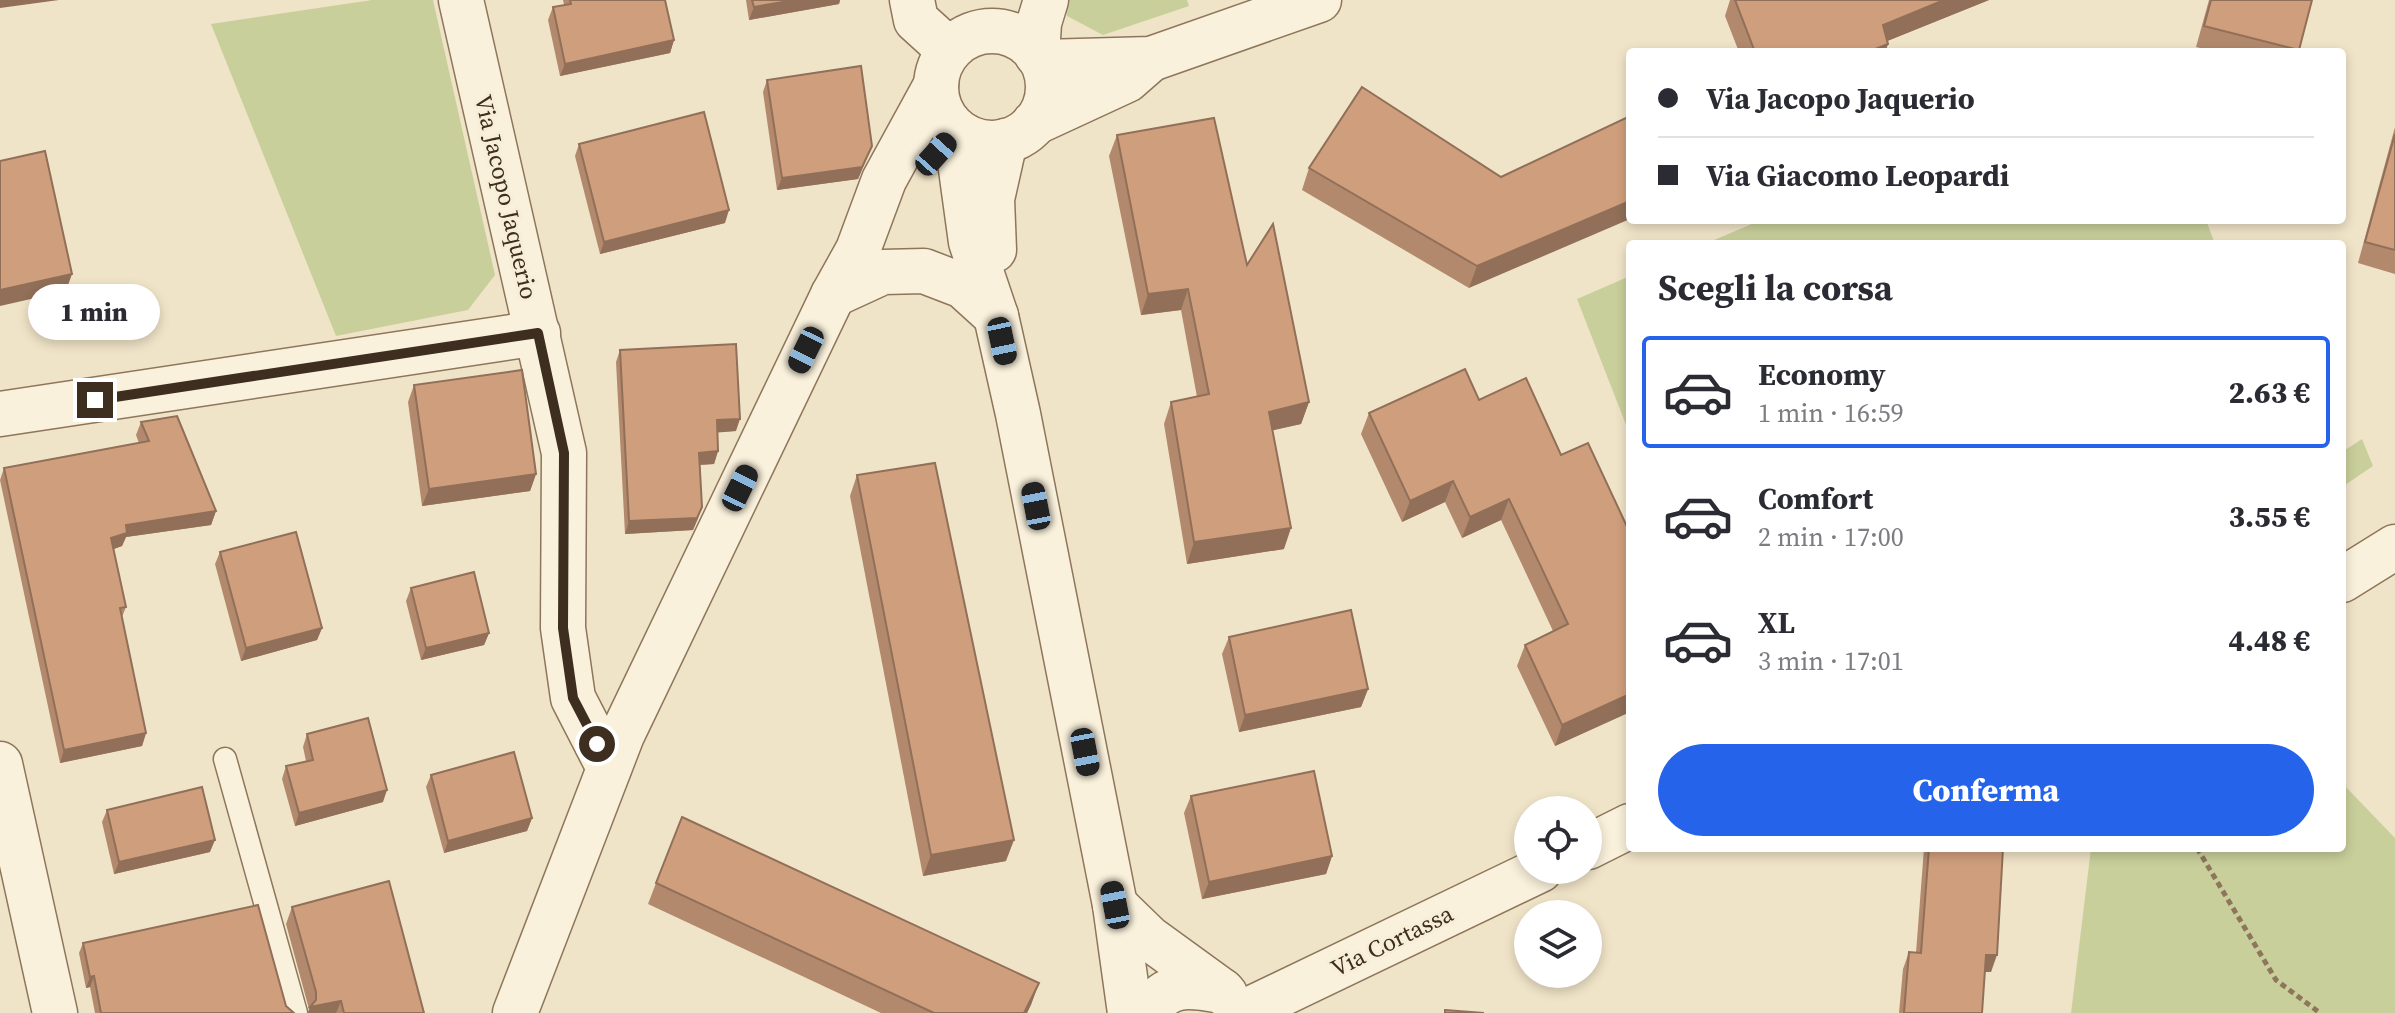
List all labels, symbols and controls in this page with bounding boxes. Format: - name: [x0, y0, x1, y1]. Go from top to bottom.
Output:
- text: Via Jacopo Jaquerio: [1706, 78, 1975, 119]
- street label: Via Jacopo Jaquerio: [467, 91, 546, 302]
- car: [911, 128, 961, 180]
- text: Via Giacomo Leopardi: [1706, 155, 2009, 196]
- text: Scegli la corsa: [1658, 263, 1893, 312]
- callout: 1 min: [29, 284, 161, 340]
- text: 1 min: [60, 294, 128, 330]
- car: [985, 315, 1019, 367]
- car: [785, 323, 827, 377]
- text: Economy: [1758, 354, 1886, 395]
- icon: car: [1662, 356, 1734, 428]
- text: 2.63 €: [2229, 372, 2310, 413]
- route end: [77, 382, 113, 418]
- text: 1 min · 16:59: [1758, 395, 1904, 431]
- car: [719, 461, 761, 515]
- text: Comfort: [1758, 478, 1873, 519]
- car: [1020, 480, 1052, 532]
- icon: car: [1662, 480, 1734, 552]
- text: 3.55 €: [2229, 496, 2310, 537]
- text: 2 min · 17:00: [1758, 519, 1904, 555]
- text: XL: [1758, 602, 1795, 643]
- icon: car: [1662, 604, 1734, 676]
- text: 4.48 €: [2229, 620, 2310, 661]
- text: 3 min · 17:01: [1758, 643, 1904, 679]
- route start: [579, 726, 615, 762]
- car: [1069, 726, 1101, 778]
- button: Conferma: [1658, 744, 2314, 836]
- map controls: [1514, 796, 1602, 988]
- button: locate: [1514, 796, 1602, 884]
- car: [1099, 879, 1131, 931]
- street label: Via Cortassa: [1325, 896, 1459, 984]
- button: layers: [1514, 900, 1602, 988]

